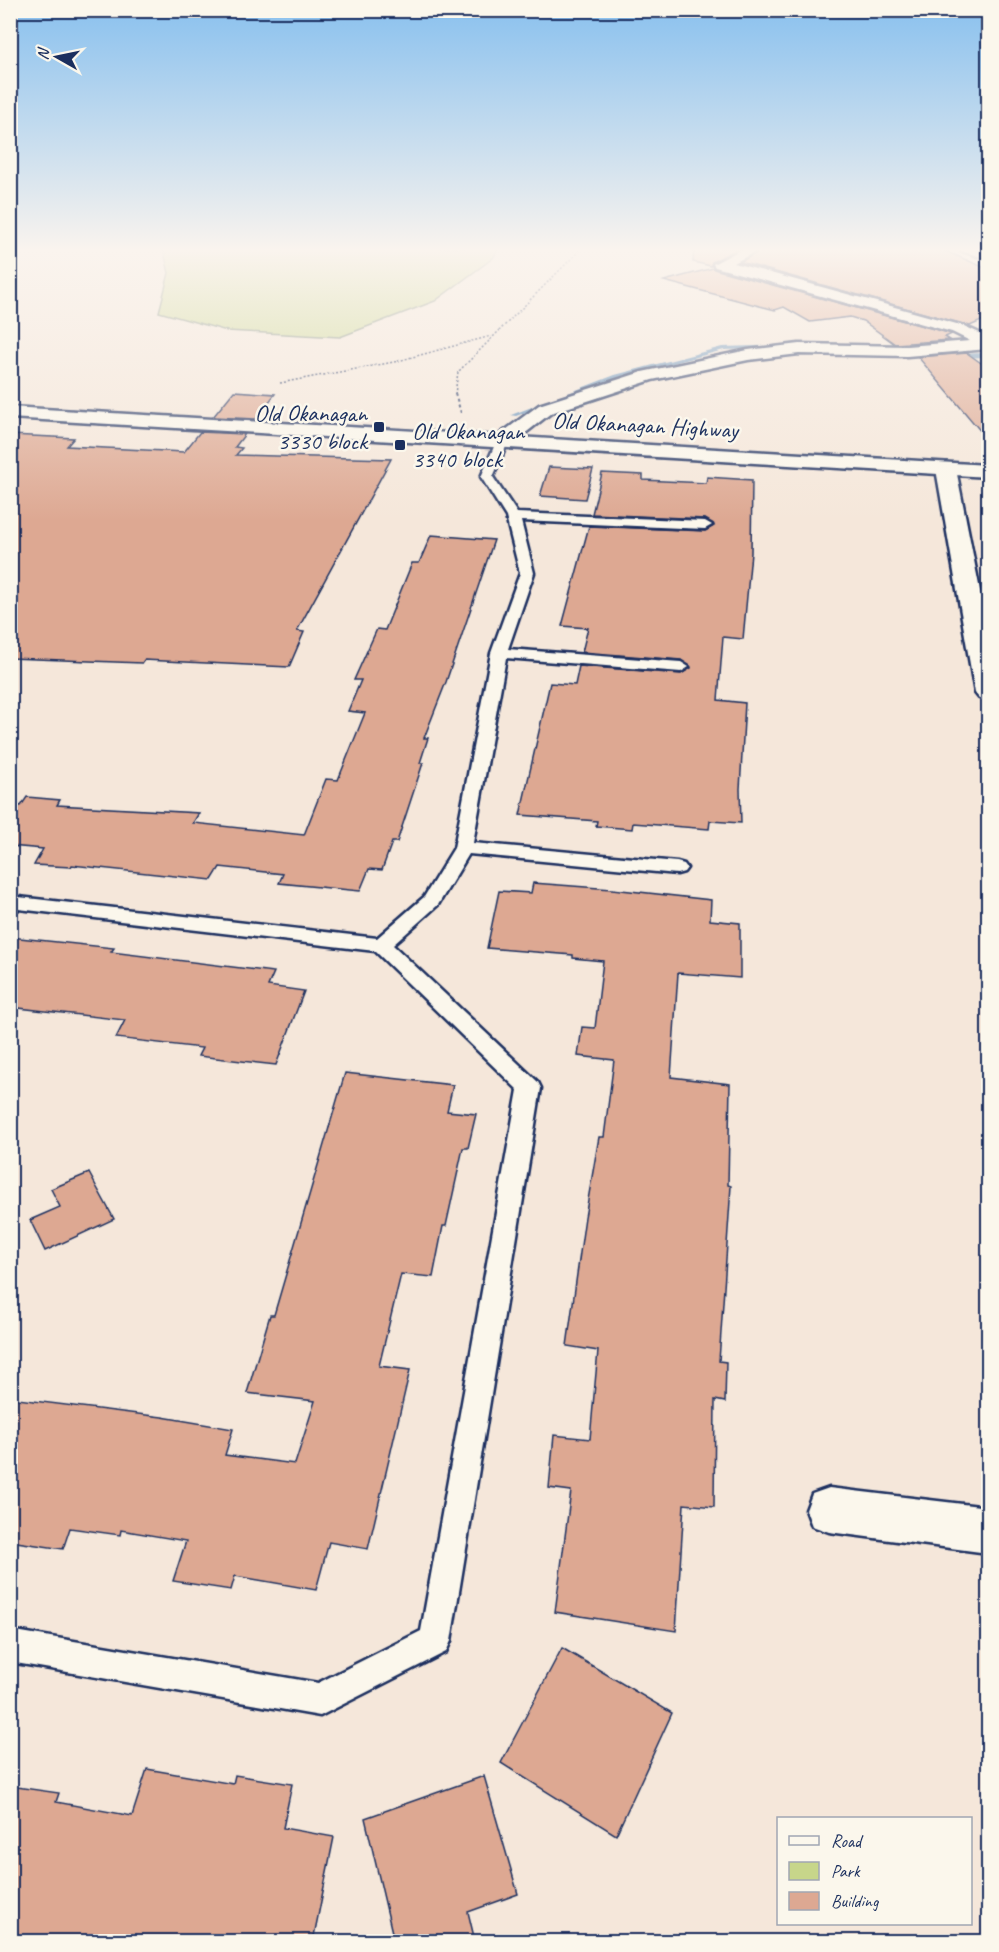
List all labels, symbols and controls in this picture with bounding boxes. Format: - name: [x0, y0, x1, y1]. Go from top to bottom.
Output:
- north arrow: [27, 27, 87, 87]
- text: N: [33, 45, 54, 61]
- place label: Old Okanagan 3330 block: [255, 398, 369, 456]
- street label: Old Okanagan Highway: [551, 405, 741, 445]
- place label: Old Okanagan 3340 block: [412, 416, 526, 474]
- marker: Old Okanagan 3330 block: [372, 420, 386, 434]
- marker: Old Okanagan 3340 block: [393, 438, 407, 452]
- legend: [777, 1817, 972, 1925]
- text: Road: [831, 1830, 864, 1852]
- text: Park: [831, 1860, 861, 1882]
- text: Building: [831, 1890, 880, 1912]

